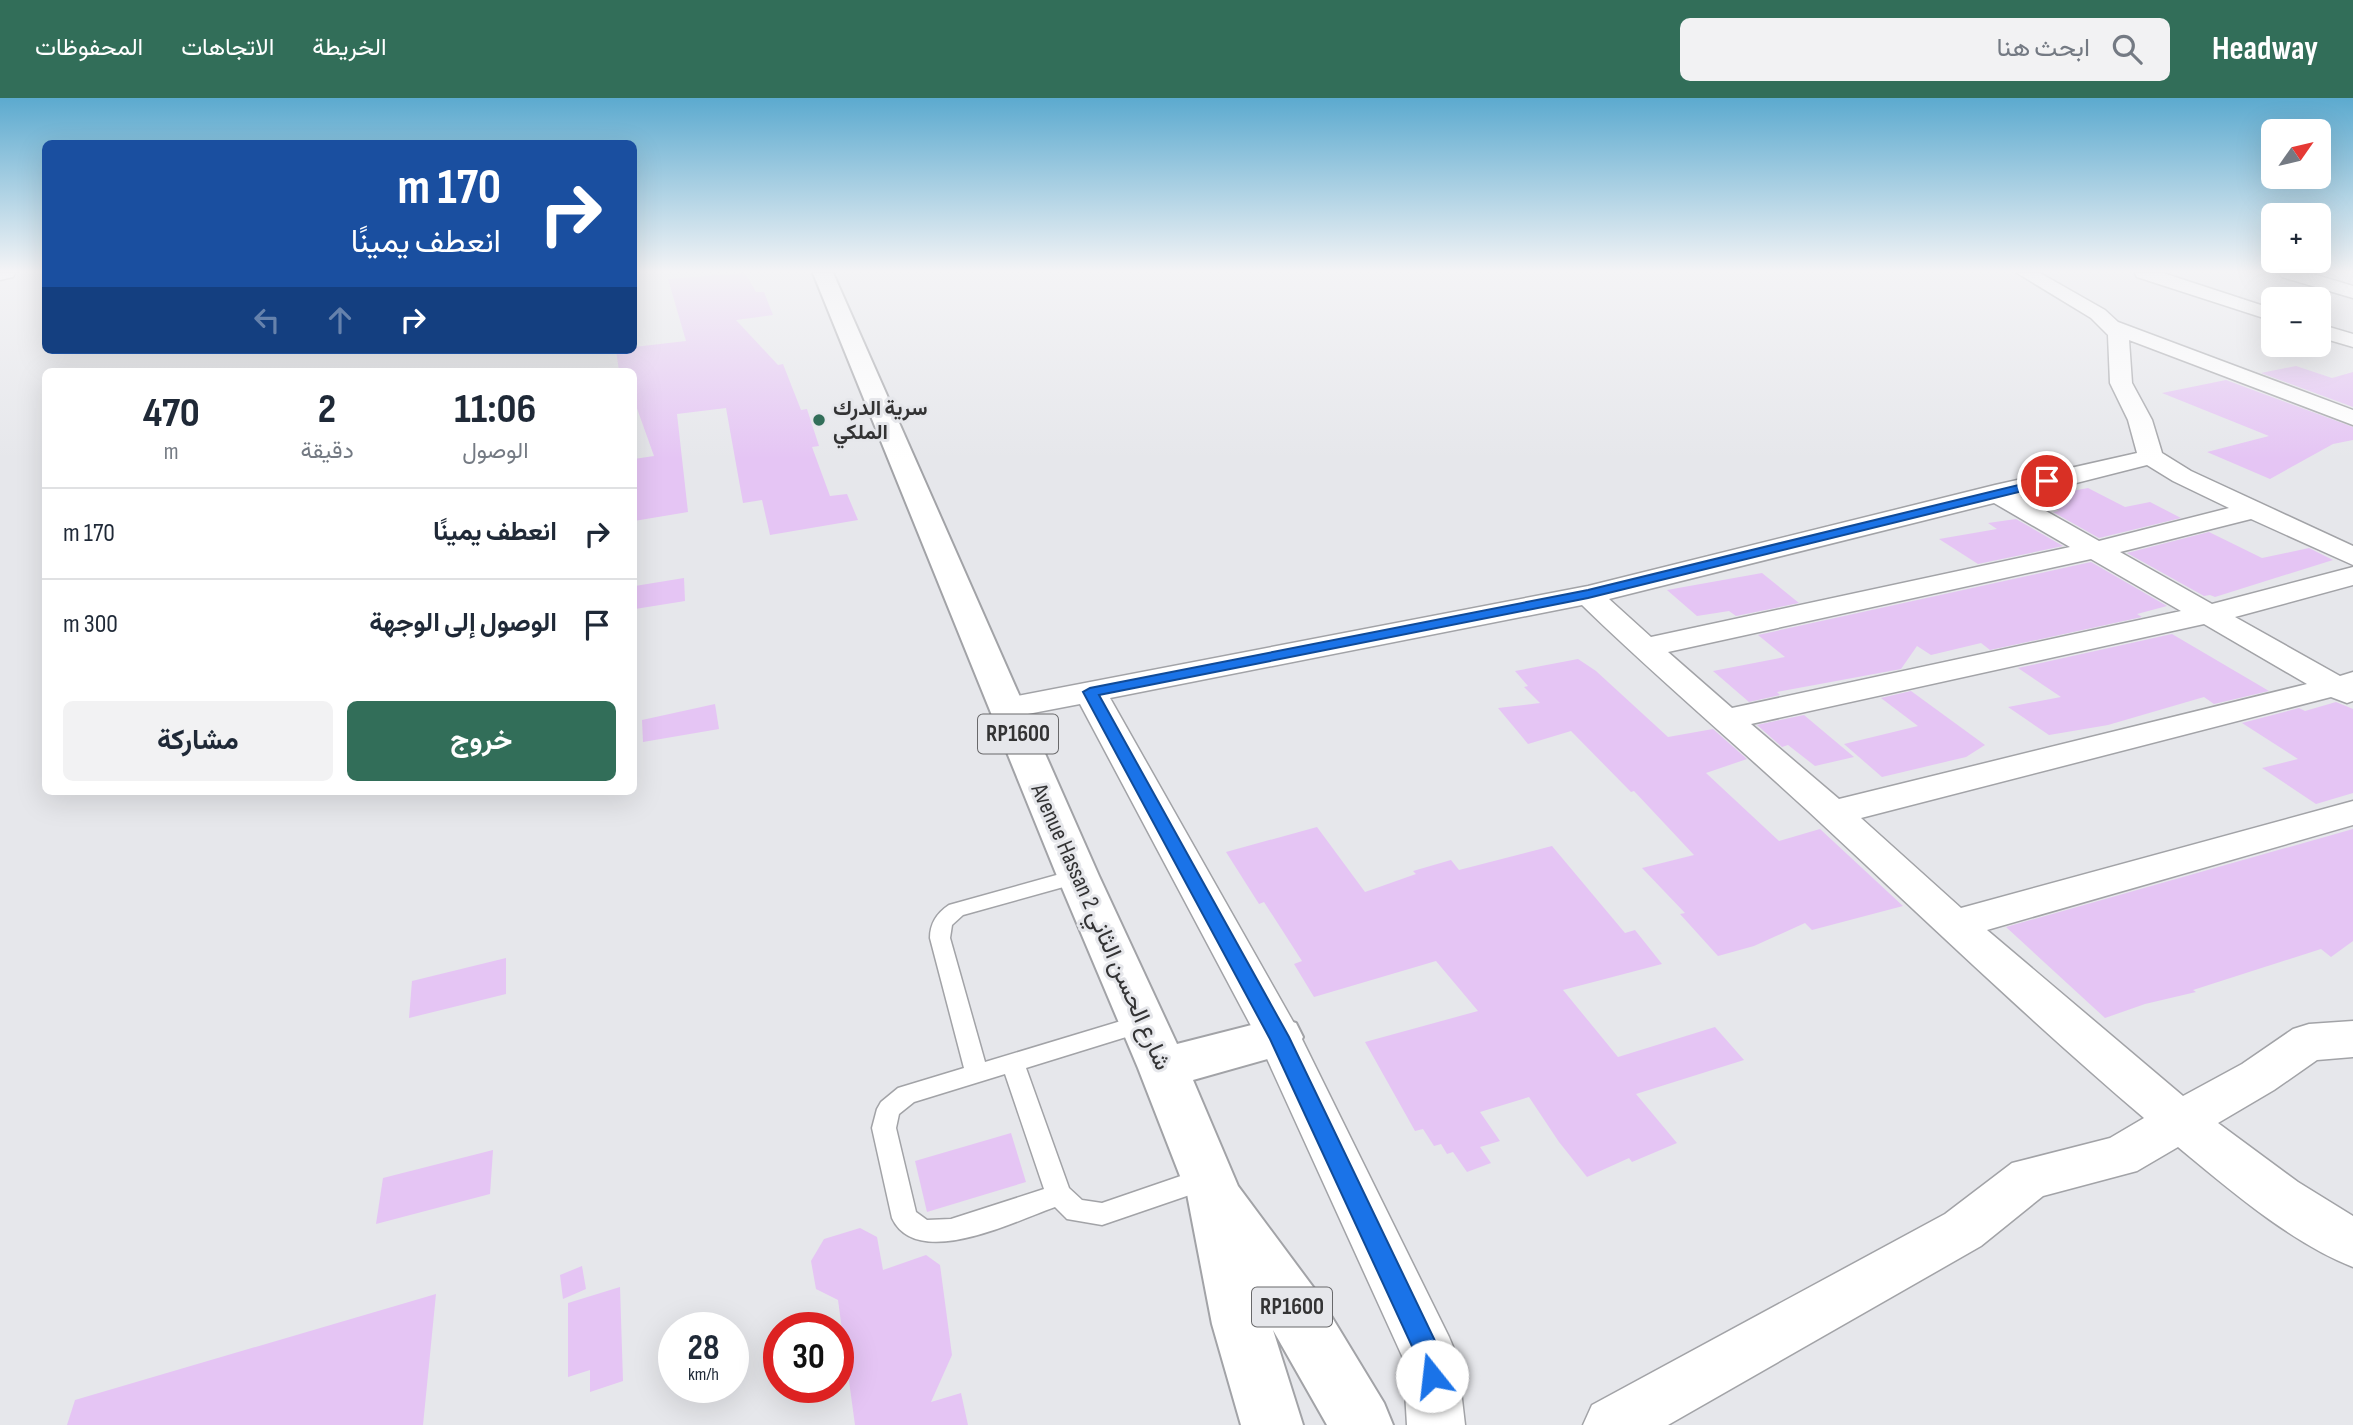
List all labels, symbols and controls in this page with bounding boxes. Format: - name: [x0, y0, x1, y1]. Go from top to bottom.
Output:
- search box: [1680, 18, 2170, 81]
- text: Headway: [2212, 29, 2318, 69]
- icon: search: [2108, 30, 2146, 68]
- text: المحفوظات: [35, 33, 143, 62]
- text: الاتجاهات: [181, 33, 274, 62]
- text: الخريطة: [312, 33, 387, 62]
- text: ابحث هنا: [1997, 33, 2090, 64]
- north arrow: [2261, 119, 2331, 189]
- map controls: [2261, 119, 2331, 357]
- text: 170 m: [397, 159, 501, 218]
- icon: right: [525, 168, 616, 259]
- button: +: [2261, 203, 2331, 273]
- text: انعطف يمينًا: [351, 223, 501, 262]
- button: −: [2261, 287, 2331, 357]
- icon: left: [248, 301, 286, 339]
- icon: ahead: [321, 301, 359, 339]
- icon: right: [394, 301, 432, 339]
- text: 2: [318, 384, 336, 435]
- text: 11:06: [454, 384, 536, 435]
- text: 470: [143, 388, 200, 439]
- place label: سرية الدرك الملكي: [833, 396, 928, 449]
- marker: سرية الدرك الملكي: [811, 412, 827, 428]
- text: دقيقة: [300, 437, 354, 465]
- text: الوصول: [462, 437, 529, 465]
- text: m: [164, 438, 179, 466]
- pin: [2017, 451, 2077, 511]
- icon: arrive: [2028, 462, 2066, 500]
- icon: right: [578, 515, 616, 553]
- text: انعطف يمينًا: [433, 517, 557, 548]
- text: 170 m: [63, 518, 115, 549]
- icon: arrive: [578, 606, 616, 644]
- text: الوصول إلى الوجهة: [369, 608, 557, 639]
- text: 300 m: [63, 609, 118, 640]
- button: مشاركة: [63, 701, 333, 781]
- button: خروج: [347, 701, 616, 781]
- road number: RP1600: [978, 714, 1058, 754]
- street label: Avenue Hassan 2 شارع الحسن الثاني: [1021, 778, 1177, 1076]
- road number: RP1600: [1252, 1288, 1332, 1326]
- speed limit sign: 30: [763, 1312, 854, 1403]
- text: 28: [688, 1327, 719, 1370]
- position arrow: [1395, 1339, 1469, 1413]
- text: km/h: [688, 1364, 719, 1385]

